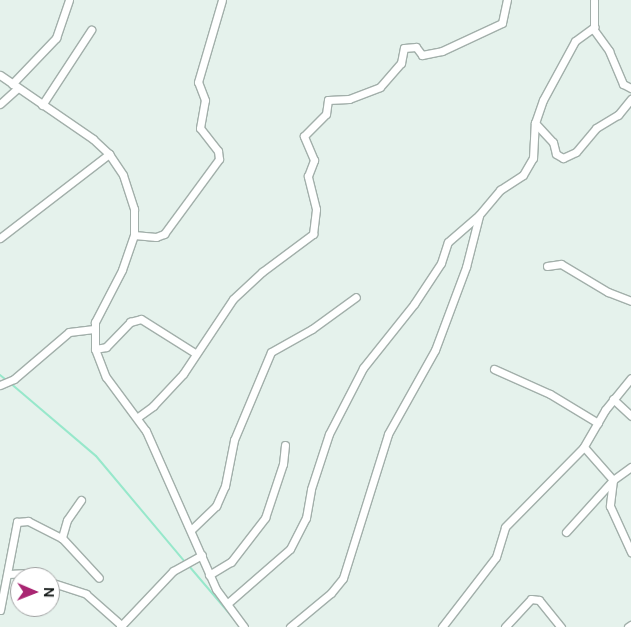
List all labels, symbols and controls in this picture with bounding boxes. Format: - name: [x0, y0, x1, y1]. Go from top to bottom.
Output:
- north arrow: [10, 567, 60, 617]
- text: N: [40, 587, 58, 598]

